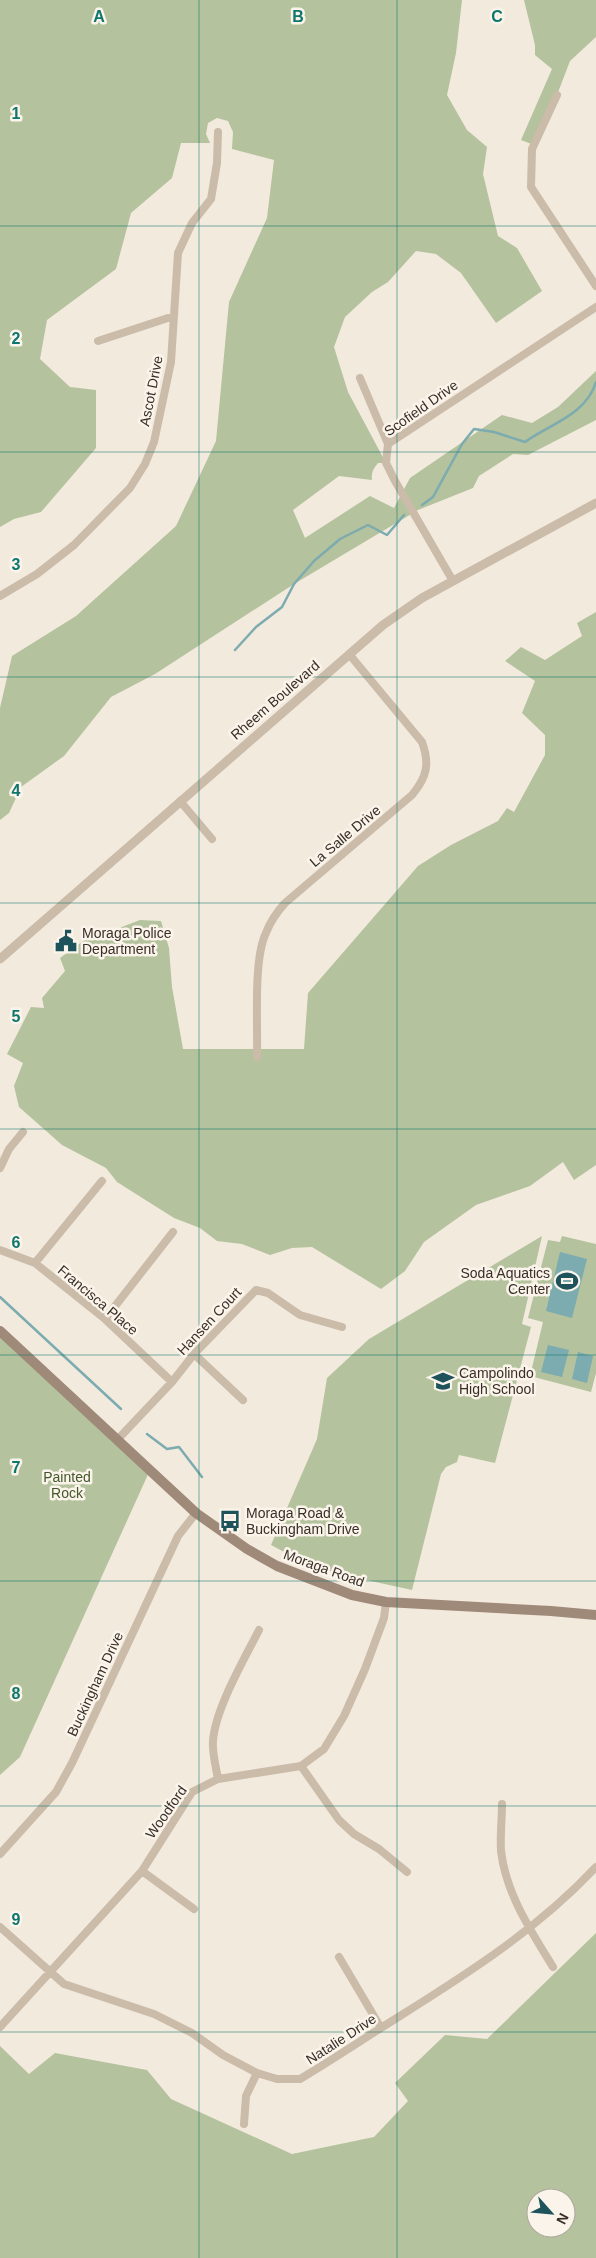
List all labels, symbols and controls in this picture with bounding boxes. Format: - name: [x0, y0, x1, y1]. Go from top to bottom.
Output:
- text: A: [93, 8, 105, 25]
- text: B: [292, 8, 304, 25]
- text: C: [491, 8, 503, 25]
- text: 1: [12, 105, 21, 122]
- text: 2: [12, 330, 21, 347]
- street label: Ascot Drive: [136, 354, 166, 428]
- street label: Scofield Drive: [381, 377, 461, 439]
- text: 3: [12, 556, 21, 573]
- street label: Rheem Boulevard: [227, 657, 323, 743]
- text: 4: [12, 782, 21, 799]
- street label: La Salle Drive: [306, 802, 384, 870]
- place label: Moraga Police Department: [82, 925, 172, 957]
- public building icon: Moraga Police Department: [53, 928, 79, 954]
- text: 5: [12, 1008, 21, 1025]
- text: 6: [12, 1234, 21, 1251]
- street label: Francisca Place: [55, 1262, 141, 1338]
- place label: Soda Aquatics Center: [460, 1265, 550, 1297]
- sports icon: Soda Aquatics Center: [554, 1268, 580, 1294]
- street label: Hansen Court: [174, 1284, 244, 1358]
- place label: Campolindo High School: [459, 1365, 535, 1397]
- school or university icon: Campolindo High School: [430, 1368, 456, 1394]
- text: 7: [12, 1459, 21, 1476]
- park label: Painted Rock: [43, 1469, 91, 1501]
- place label: Moraga Road & Buckingham Drive: [246, 1505, 360, 1537]
- bus stop icon: Moraga Road & Buckingham Drive: [217, 1508, 243, 1534]
- street label: Moraga Road: [281, 1546, 367, 1590]
- street label: Buckingham Drive: [64, 1629, 126, 1739]
- text: 8: [12, 1685, 21, 1702]
- street label: Woodford: [142, 1783, 190, 1841]
- text: 9: [12, 1911, 21, 1928]
- street label: Natalie Drive: [303, 2010, 379, 2068]
- north arrow: [526, 2188, 576, 2238]
- text: N: [553, 2211, 572, 2227]

